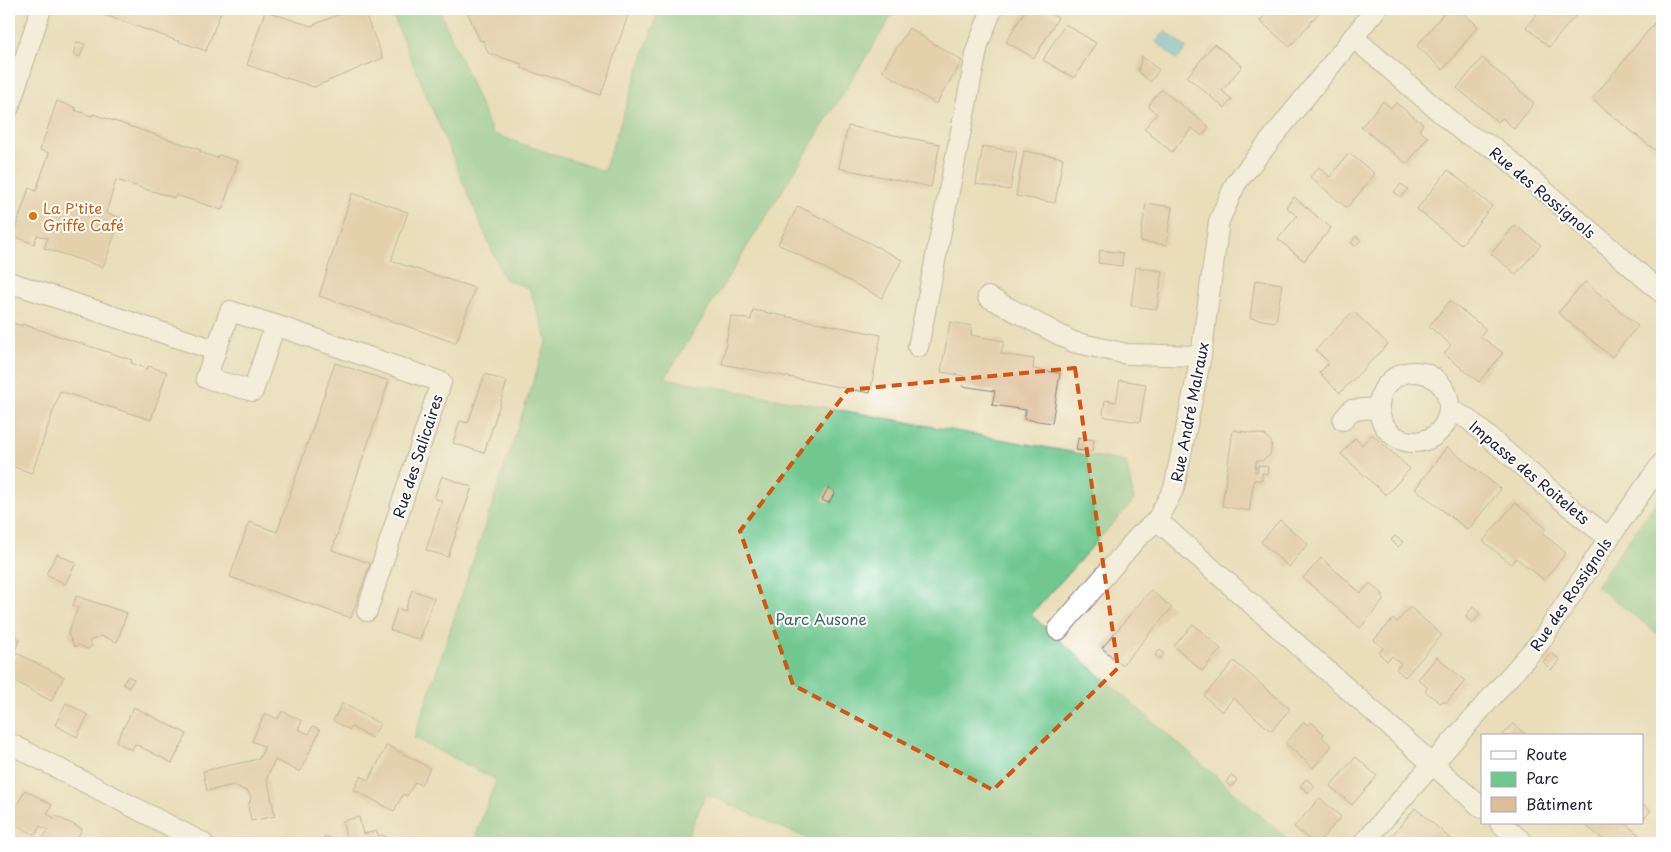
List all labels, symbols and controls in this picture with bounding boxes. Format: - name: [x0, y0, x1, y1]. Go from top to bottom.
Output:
- street label: Rue des Rossignols: [1485, 141, 1601, 243]
- place label: La P'tite Griffe Café: [43, 196, 124, 236]
- marker: La P'tite Griffe Café: [27, 210, 39, 222]
- street label: Rue André Malraux: [1164, 340, 1214, 484]
- street label: Rue des Salicaires: [386, 391, 448, 521]
- street label: Impasse des Roitelets: [1465, 415, 1595, 529]
- street label: Rue des Rossignols: [1523, 533, 1617, 655]
- park label: Parc Ausone: [775, 607, 867, 630]
- legend: [1481, 734, 1644, 824]
- text: Route: [1526, 742, 1567, 765]
- text: Parc: [1526, 766, 1559, 789]
- text: Bâtiment: [1526, 792, 1593, 815]

